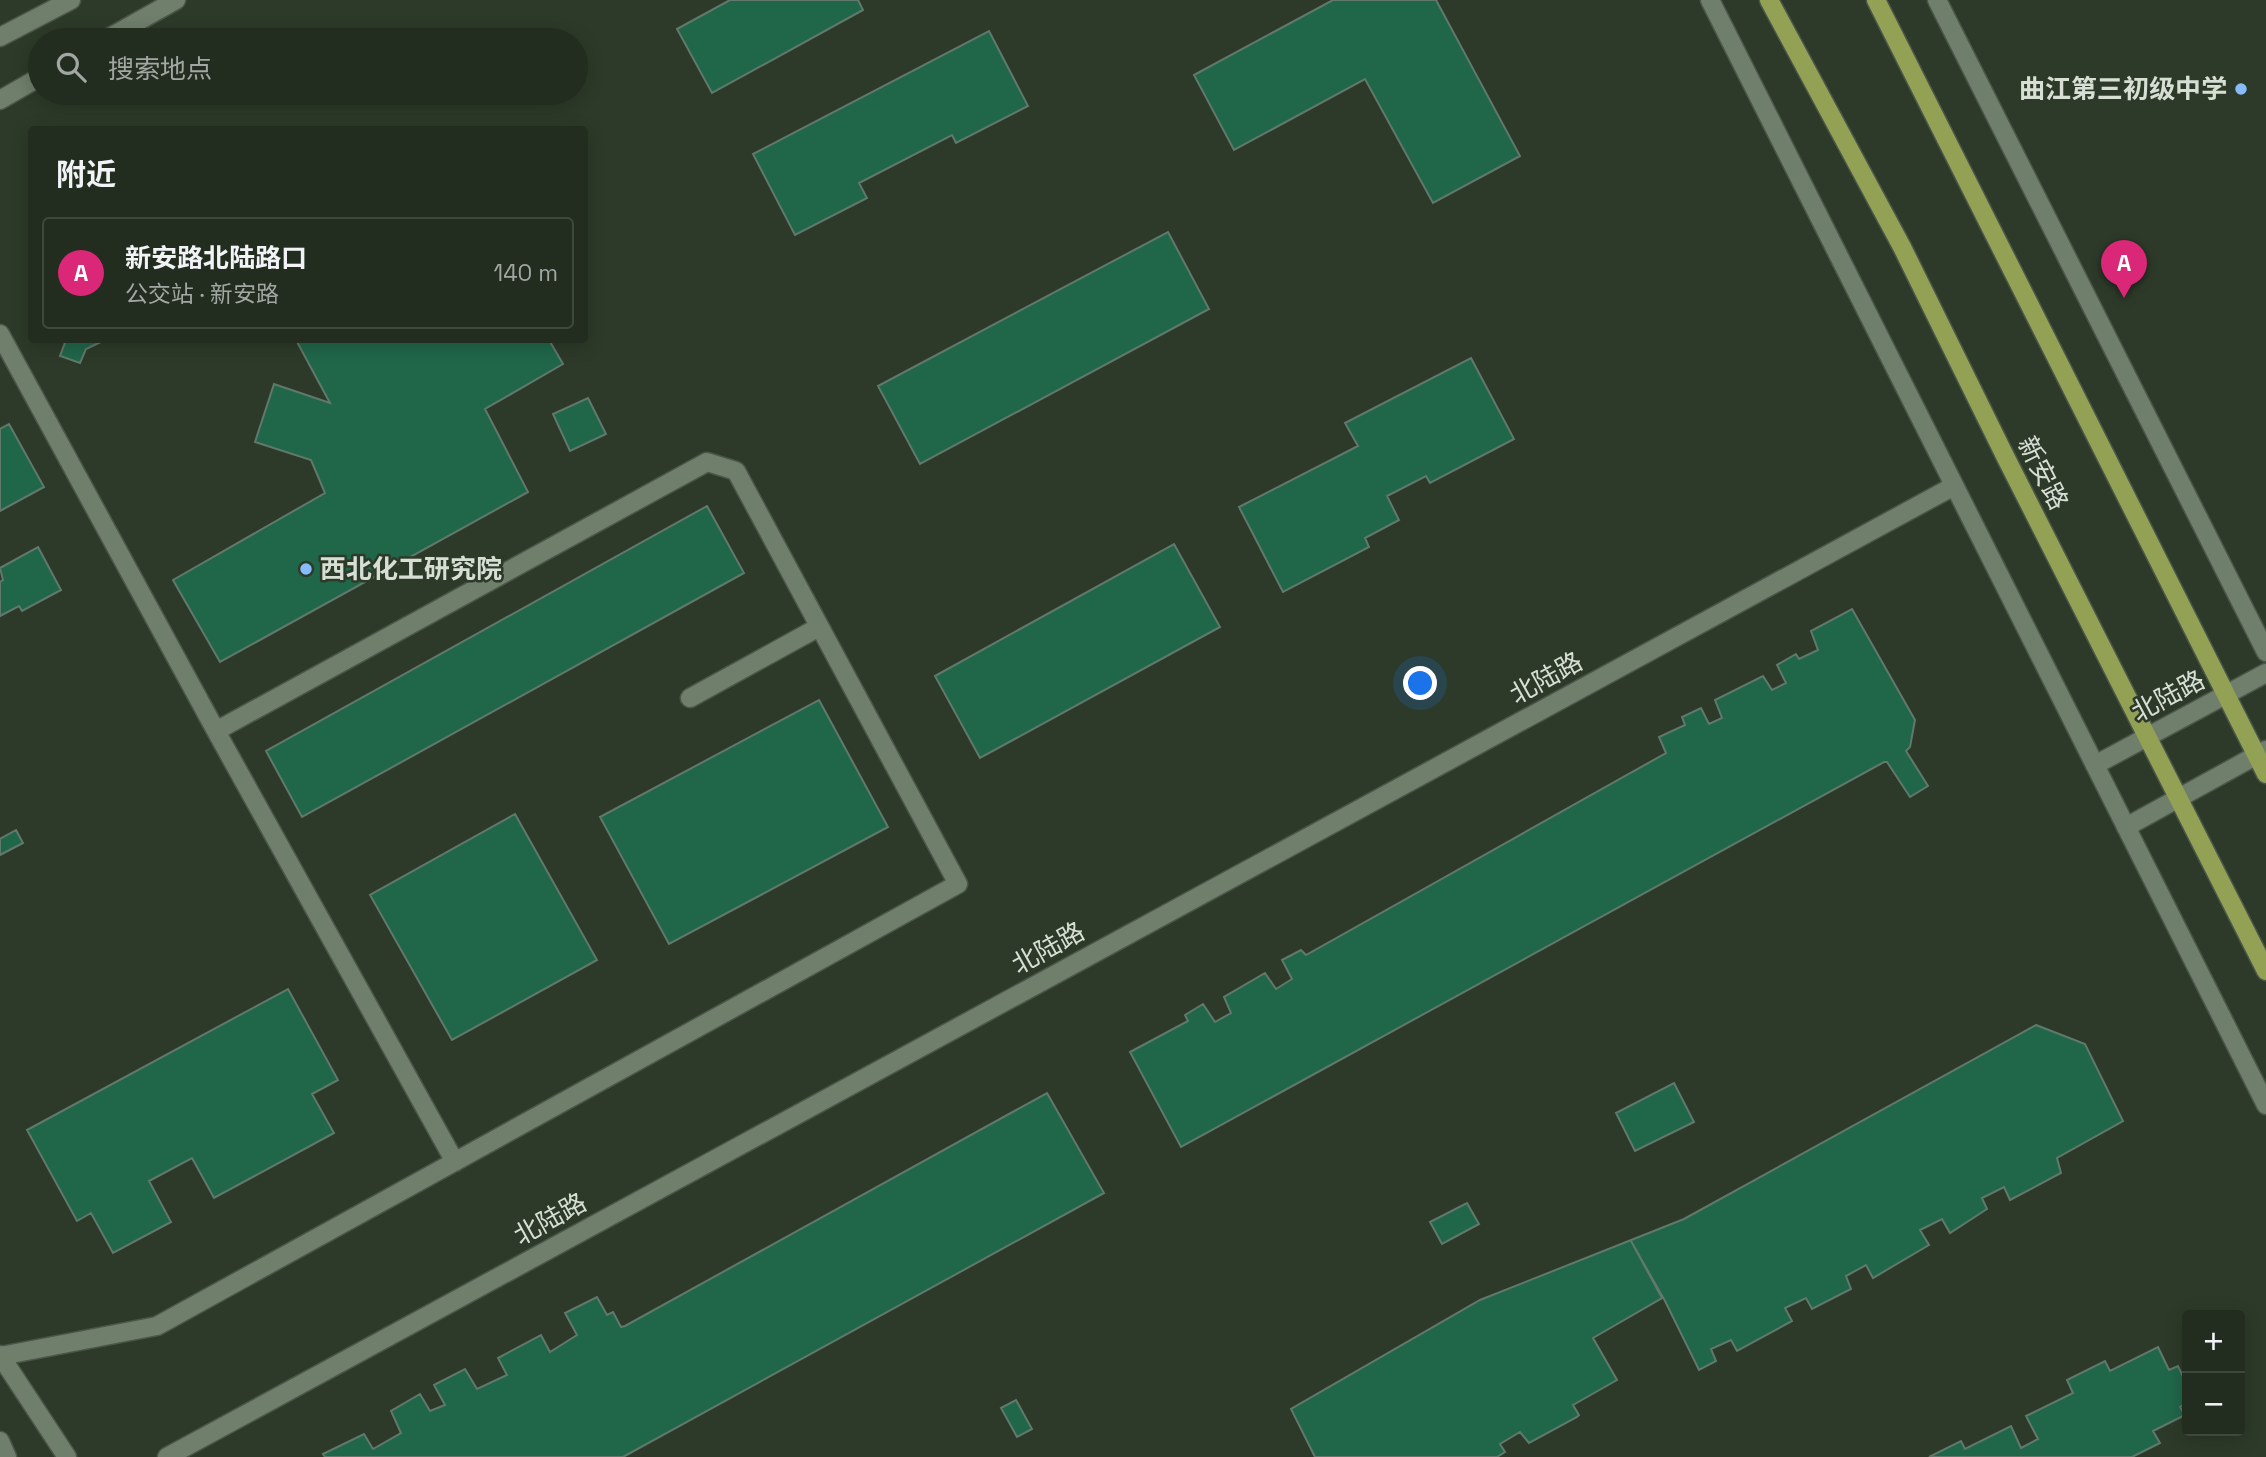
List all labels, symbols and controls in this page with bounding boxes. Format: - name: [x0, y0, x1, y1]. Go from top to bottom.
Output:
- search box: [28, 28, 588, 105]
- icon: search: [52, 48, 90, 86]
- text: 搜索地点: [108, 52, 212, 86]
- place label: 曲江第三初级中学: [2019, 72, 2227, 106]
- marker: 曲江第三初级中学: [2233, 81, 2249, 97]
- text: 附近: [56, 155, 116, 194]
- pin: A: [2101, 240, 2147, 298]
- text: 新安路北陆路口: [125, 241, 307, 275]
- text: A: [74, 258, 88, 288]
- text: 140 m: [494, 258, 558, 288]
- text: 公交站 · 新安路: [125, 279, 279, 309]
- street label: 新安路: [2010, 431, 2076, 515]
- place label: 西北化工研究院: [320, 552, 502, 586]
- marker: 西北化工研究院: [298, 561, 314, 577]
- street label: 北陆路: [1504, 644, 1588, 712]
- street label: 北陆路: [2126, 663, 2210, 729]
- your location: [1403, 666, 1437, 700]
- street label: 北陆路: [1006, 914, 1090, 982]
- street label: 北陆路: [508, 1185, 592, 1253]
- map controls: [2182, 1310, 2245, 1436]
- button: +: [2182, 1310, 2245, 1373]
- button: −: [2182, 1373, 2245, 1436]

